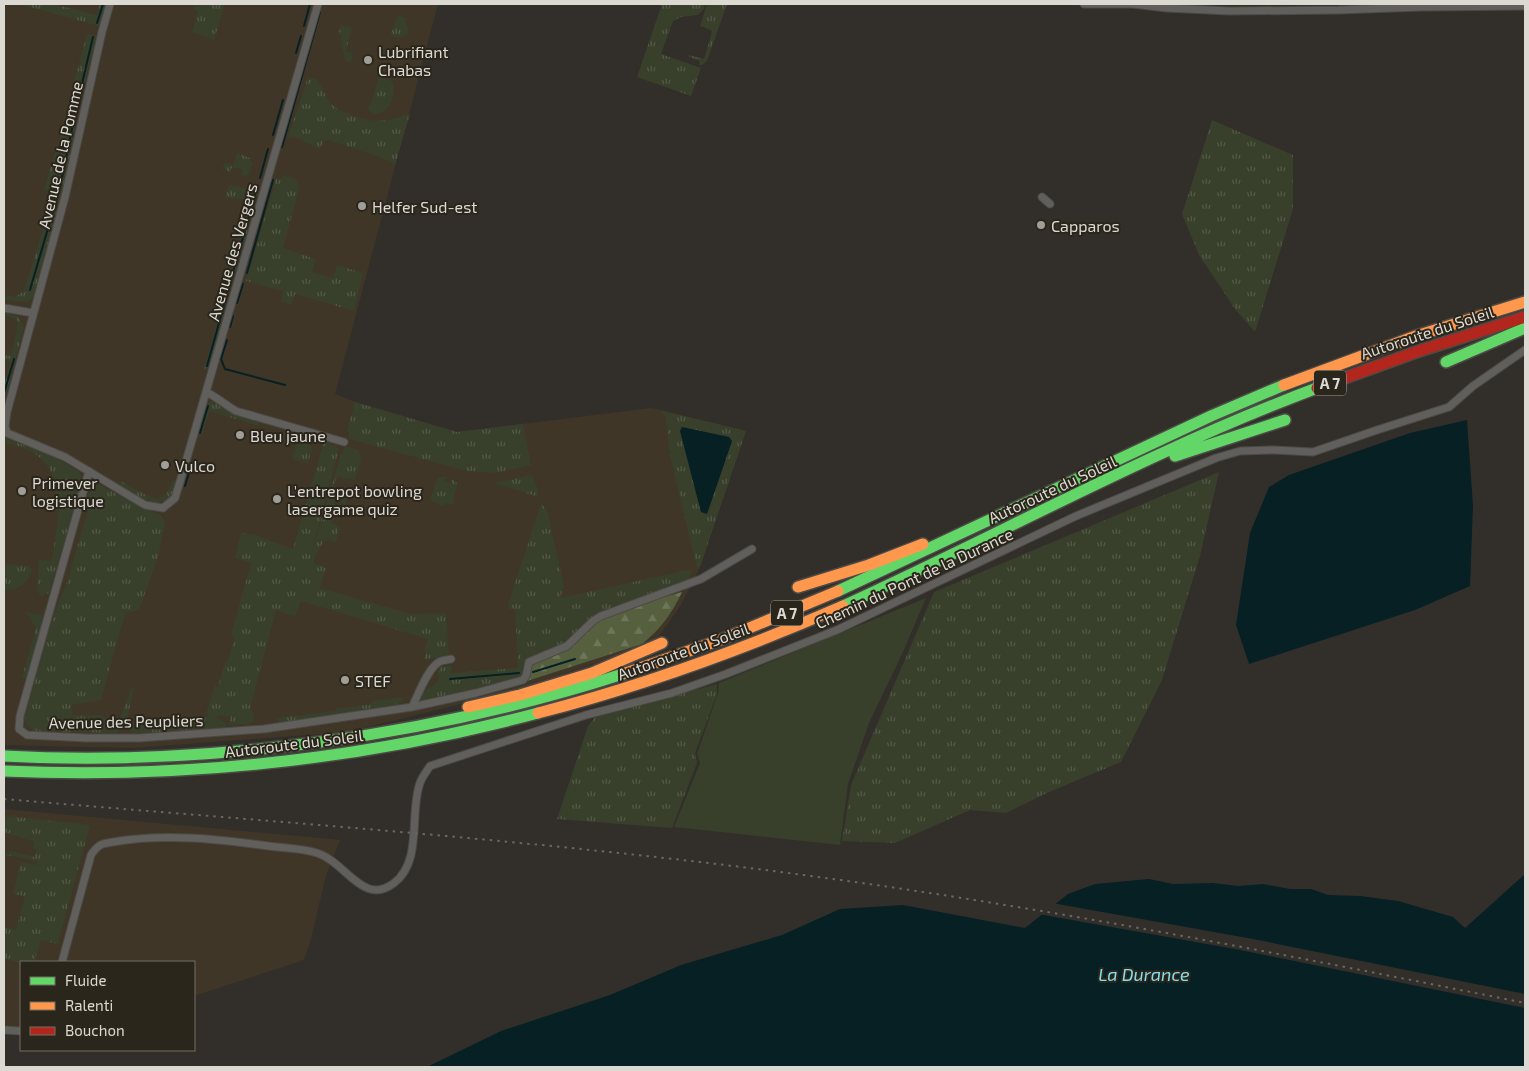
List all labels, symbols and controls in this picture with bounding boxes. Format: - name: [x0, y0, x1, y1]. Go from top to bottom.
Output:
- place label: Lubrifiant Chabas: [378, 42, 449, 79]
- marker: Lubrifiant Chabas: [362, 54, 374, 66]
- street label: Avenue de la Pomme: [34, 79, 86, 231]
- street label: Avenue des Vergers: [203, 181, 261, 323]
- place label: Helfer Sud-est: [372, 197, 477, 216]
- marker: Helfer Sud-est: [356, 200, 368, 212]
- place label: Capparos: [1051, 216, 1120, 235]
- marker: Capparos: [1035, 219, 1047, 231]
- street label: Autoroute du Soleil: [1358, 301, 1496, 362]
- road number: A 7: [1314, 370, 1346, 396]
- place label: Bleu jaune: [250, 426, 326, 446]
- marker: Bleu jaune: [234, 429, 246, 441]
- street label: Autoroute du Soleil: [985, 451, 1119, 527]
- place label: Vulco: [175, 456, 215, 475]
- marker: Vulco: [159, 459, 171, 471]
- place label: Primever logistique: [32, 473, 104, 510]
- place label: L'entrepot bowling lasergame quiz: [287, 481, 422, 518]
- marker: Primever logistique: [16, 485, 28, 497]
- marker: L'entrepot bowling lasergame quiz: [271, 493, 283, 505]
- street label: Chemin du Pont de la Durance: [812, 524, 1016, 632]
- road number: A 7: [771, 600, 803, 626]
- street label: Autoroute du Soleil: [614, 618, 752, 684]
- place label: STEF: [355, 671, 391, 690]
- marker: STEF: [339, 674, 351, 686]
- street label: Avenue des Peupliers: [48, 710, 204, 732]
- street label: Autoroute du Soleil: [224, 725, 364, 761]
- legend: [20, 961, 195, 1051]
- water label: La Durance: [1098, 963, 1190, 985]
- text: Fluide: [65, 971, 106, 989]
- text: Ralenti: [65, 996, 113, 1014]
- text: Bouchon: [65, 1021, 125, 1039]

